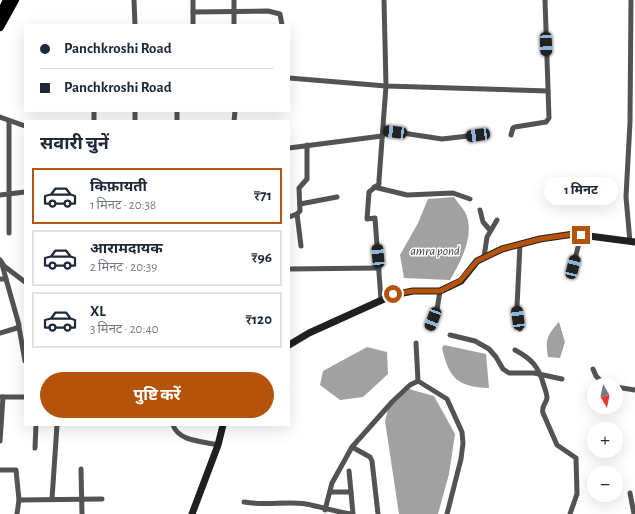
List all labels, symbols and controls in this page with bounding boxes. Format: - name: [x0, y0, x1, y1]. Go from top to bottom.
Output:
- car: [540, 32, 552, 56]
- text: Panchkroshi Road: [64, 41, 172, 56]
- text: Panchkroshi Road: [64, 80, 172, 95]
- car: [382, 125, 408, 139]
- car: [465, 127, 491, 143]
- text: सवारी चुनें: [40, 135, 109, 153]
- callout: 1 मिनट: [544, 177, 618, 205]
- icon: car: [42, 178, 78, 214]
- text: किफ़ायती: [90, 179, 147, 194]
- text: 1 मिनट: [564, 184, 598, 197]
- text: ₹71: [254, 188, 272, 203]
- text: 1 मिनट · 20:38: [90, 199, 156, 212]
- route end: [572, 226, 590, 244]
- icon: car: [42, 240, 78, 276]
- text: आरामदायक: [90, 241, 163, 256]
- car: [371, 244, 385, 268]
- water label: amra pond: [410, 245, 460, 258]
- text: ₹96: [251, 250, 272, 265]
- car: [564, 254, 582, 280]
- text: 2 मिनट · 20:39: [90, 261, 157, 274]
- route start: [384, 285, 402, 303]
- icon: car: [42, 302, 78, 338]
- text: XL: [90, 304, 106, 319]
- car: [510, 305, 526, 331]
- car: [423, 306, 443, 332]
- text: ₹120: [245, 312, 272, 327]
- text: 3 मिनट · 20:40: [90, 323, 159, 336]
- button: पुष्टि करें: [40, 372, 274, 418]
- north arrow: [587, 378, 623, 414]
- map controls: [587, 378, 623, 502]
- button: +: [587, 422, 623, 458]
- button: −: [587, 466, 623, 502]

